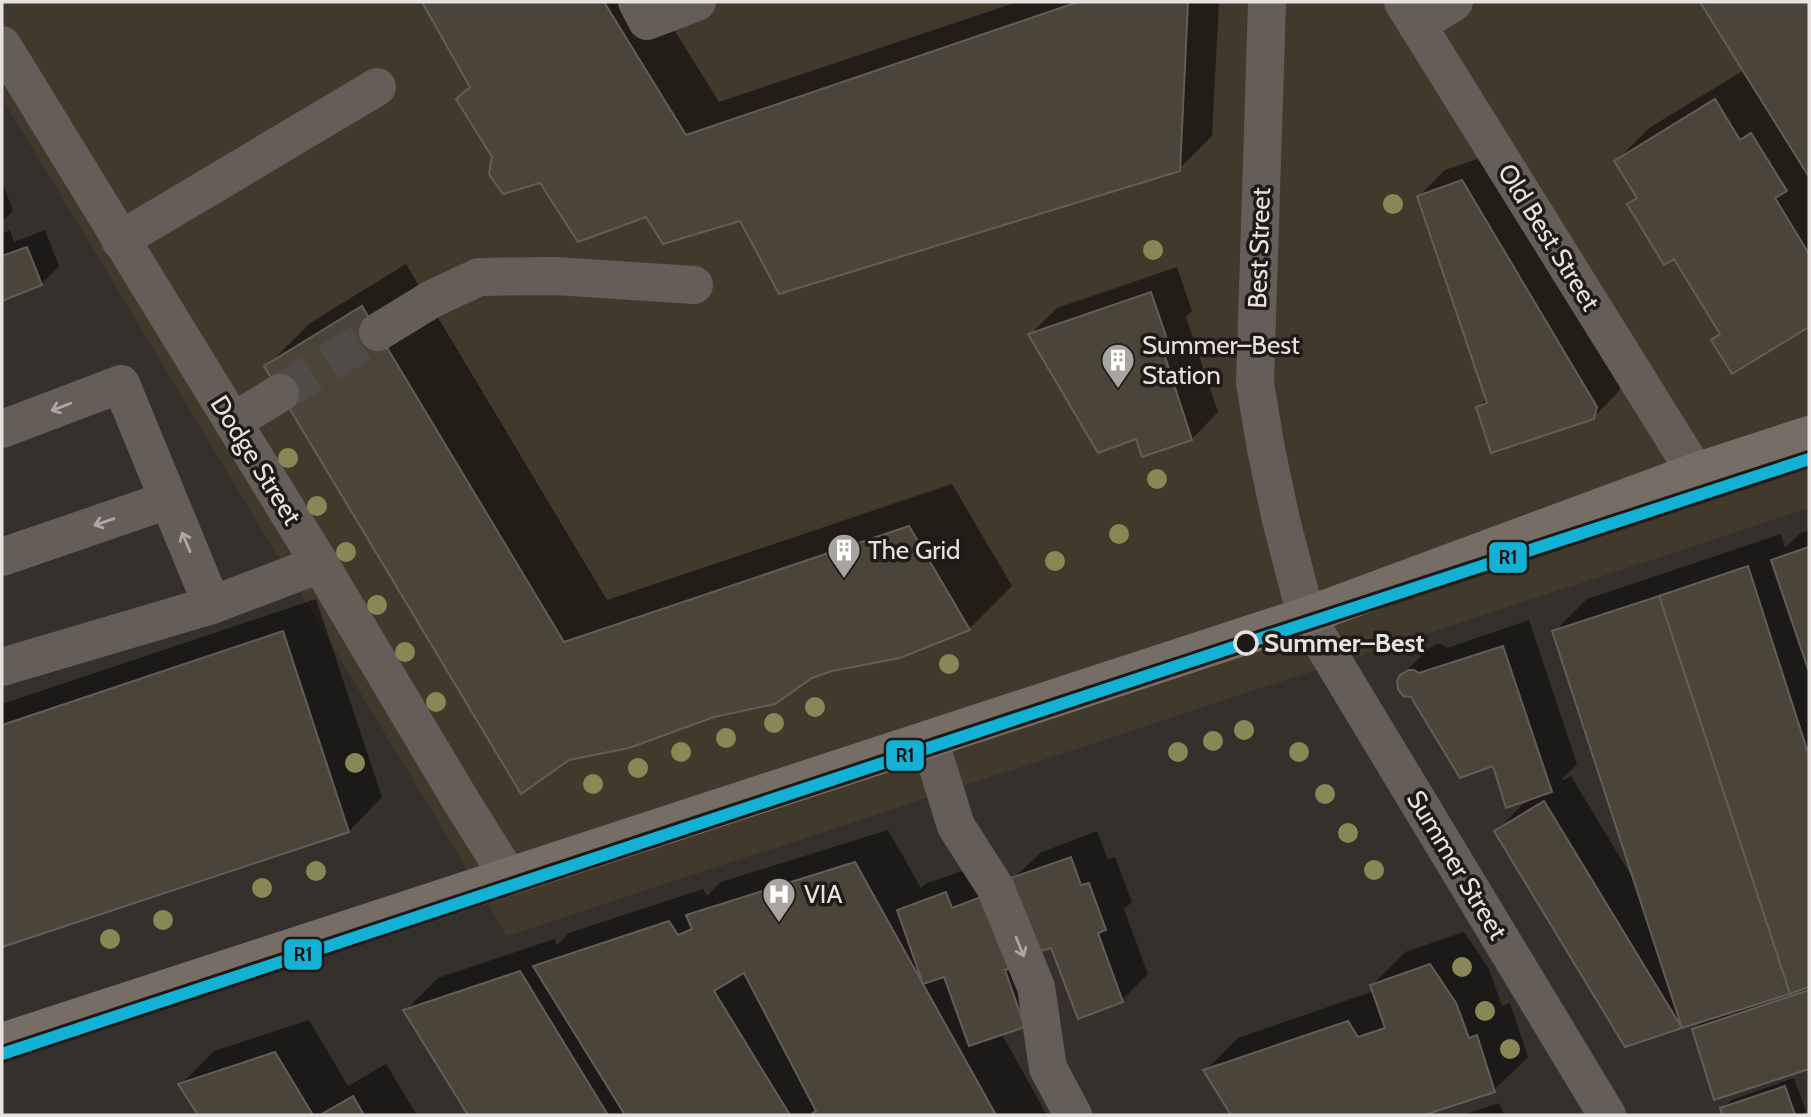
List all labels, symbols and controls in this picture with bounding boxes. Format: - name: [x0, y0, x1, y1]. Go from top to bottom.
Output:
- street label: Old Best Street: [1491, 158, 1607, 317]
- street label: Best Street: [1241, 187, 1277, 309]
- place label: Summer–Best Station: [1142, 329, 1300, 391]
- building icon: Summer–Best Station: [1099, 341, 1137, 390]
- street label: Dodge Street: [204, 389, 308, 531]
- one-way arrow: [51, 402, 73, 414]
- one-way arrow: [93, 517, 115, 529]
- building icon: The Grid: [825, 531, 863, 580]
- one-way arrow: [178, 532, 191, 553]
- place label: The Grid: [868, 534, 960, 566]
- line badge: R1: [1488, 541, 1528, 574]
- text: R1: [1499, 546, 1517, 569]
- place label: Summer–Best: [1264, 627, 1424, 659]
- marker: Summer–Best: [1234, 631, 1258, 655]
- line badge: R1: [885, 739, 925, 772]
- text: R1: [896, 744, 914, 767]
- street label: Summer Street: [1400, 785, 1514, 946]
- hospital icon: VIA: [760, 875, 798, 924]
- place label: VIA: [804, 878, 843, 910]
- one-way arrow: [1014, 935, 1027, 957]
- line badge: R1: [283, 938, 323, 971]
- text: R1: [294, 943, 312, 966]

